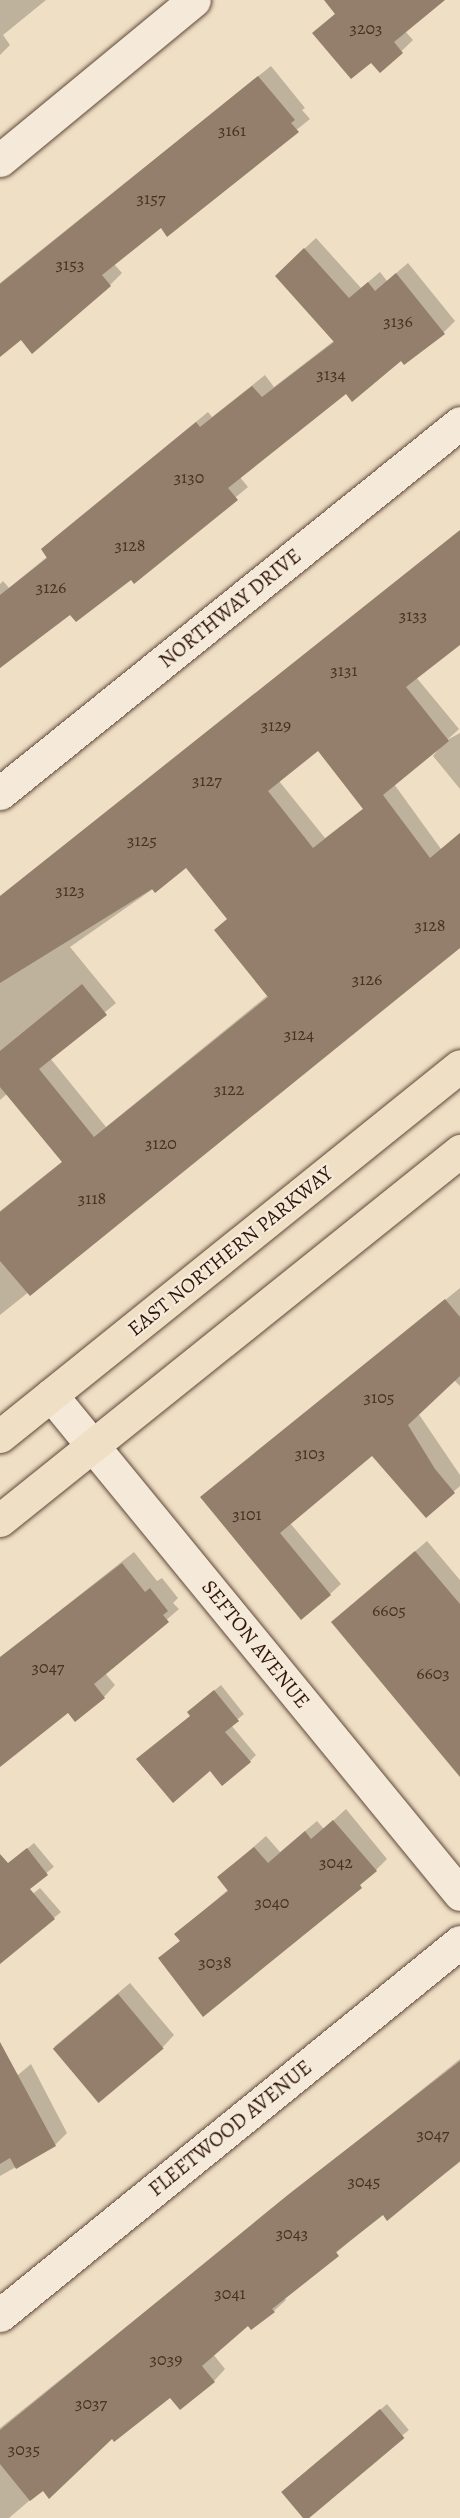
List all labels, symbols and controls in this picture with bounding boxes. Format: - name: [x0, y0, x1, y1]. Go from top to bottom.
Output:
- house number: 3203: [349, 17, 383, 39]
- house number: 3161: [218, 119, 246, 141]
- house number: 3157: [137, 187, 165, 209]
- house number: 3153: [56, 253, 84, 275]
- house number: 3136: [383, 310, 413, 332]
- house number: 3134: [316, 363, 346, 385]
- house number: 3130: [174, 466, 204, 488]
- house number: 3128: [115, 534, 145, 556]
- street label: NORTHWAY DRIVE: [154, 543, 306, 673]
- house number: 3126: [36, 576, 66, 598]
- house number: 3133: [399, 604, 427, 626]
- house number: 3131: [330, 659, 358, 681]
- house number: 3129: [261, 714, 291, 736]
- house number: 3127: [192, 769, 222, 791]
- house number: 3125: [127, 829, 157, 851]
- house number: 3123: [55, 879, 85, 901]
- house number: 3128: [415, 914, 445, 936]
- house number: 3126: [352, 968, 382, 990]
- house number: 3124: [284, 1023, 314, 1045]
- house number: 3122: [214, 1078, 244, 1100]
- house number: 3120: [145, 1132, 177, 1154]
- street label: EAST NORTHERN PARKWAY: [122, 1161, 338, 1341]
- house number: 3118: [78, 1187, 106, 1209]
- house number: 3105: [364, 1386, 394, 1408]
- house number: 3103: [295, 1442, 325, 1464]
- house number: 3101: [232, 1503, 262, 1525]
- street label: SEFTON AVENUE: [197, 1575, 315, 1713]
- house number: 6605: [372, 1599, 406, 1621]
- house number: 3047: [32, 1656, 64, 1678]
- house number: 6603: [416, 1662, 450, 1684]
- house number: 3042: [319, 1851, 353, 1873]
- house number: 3040: [255, 1891, 289, 1913]
- house number: 3038: [198, 1951, 232, 1973]
- street label: FLEETWOOD AVENUE: [143, 2054, 317, 2202]
- house number: 3047: [417, 2123, 449, 2145]
- house number: 3045: [348, 2170, 380, 2192]
- house number: 3043: [276, 2222, 308, 2244]
- house number: 3041: [214, 2282, 246, 2304]
- house number: 3039: [150, 2348, 182, 2370]
- house number: 3037: [75, 2392, 107, 2414]
- house number: 3035: [8, 2438, 40, 2460]

